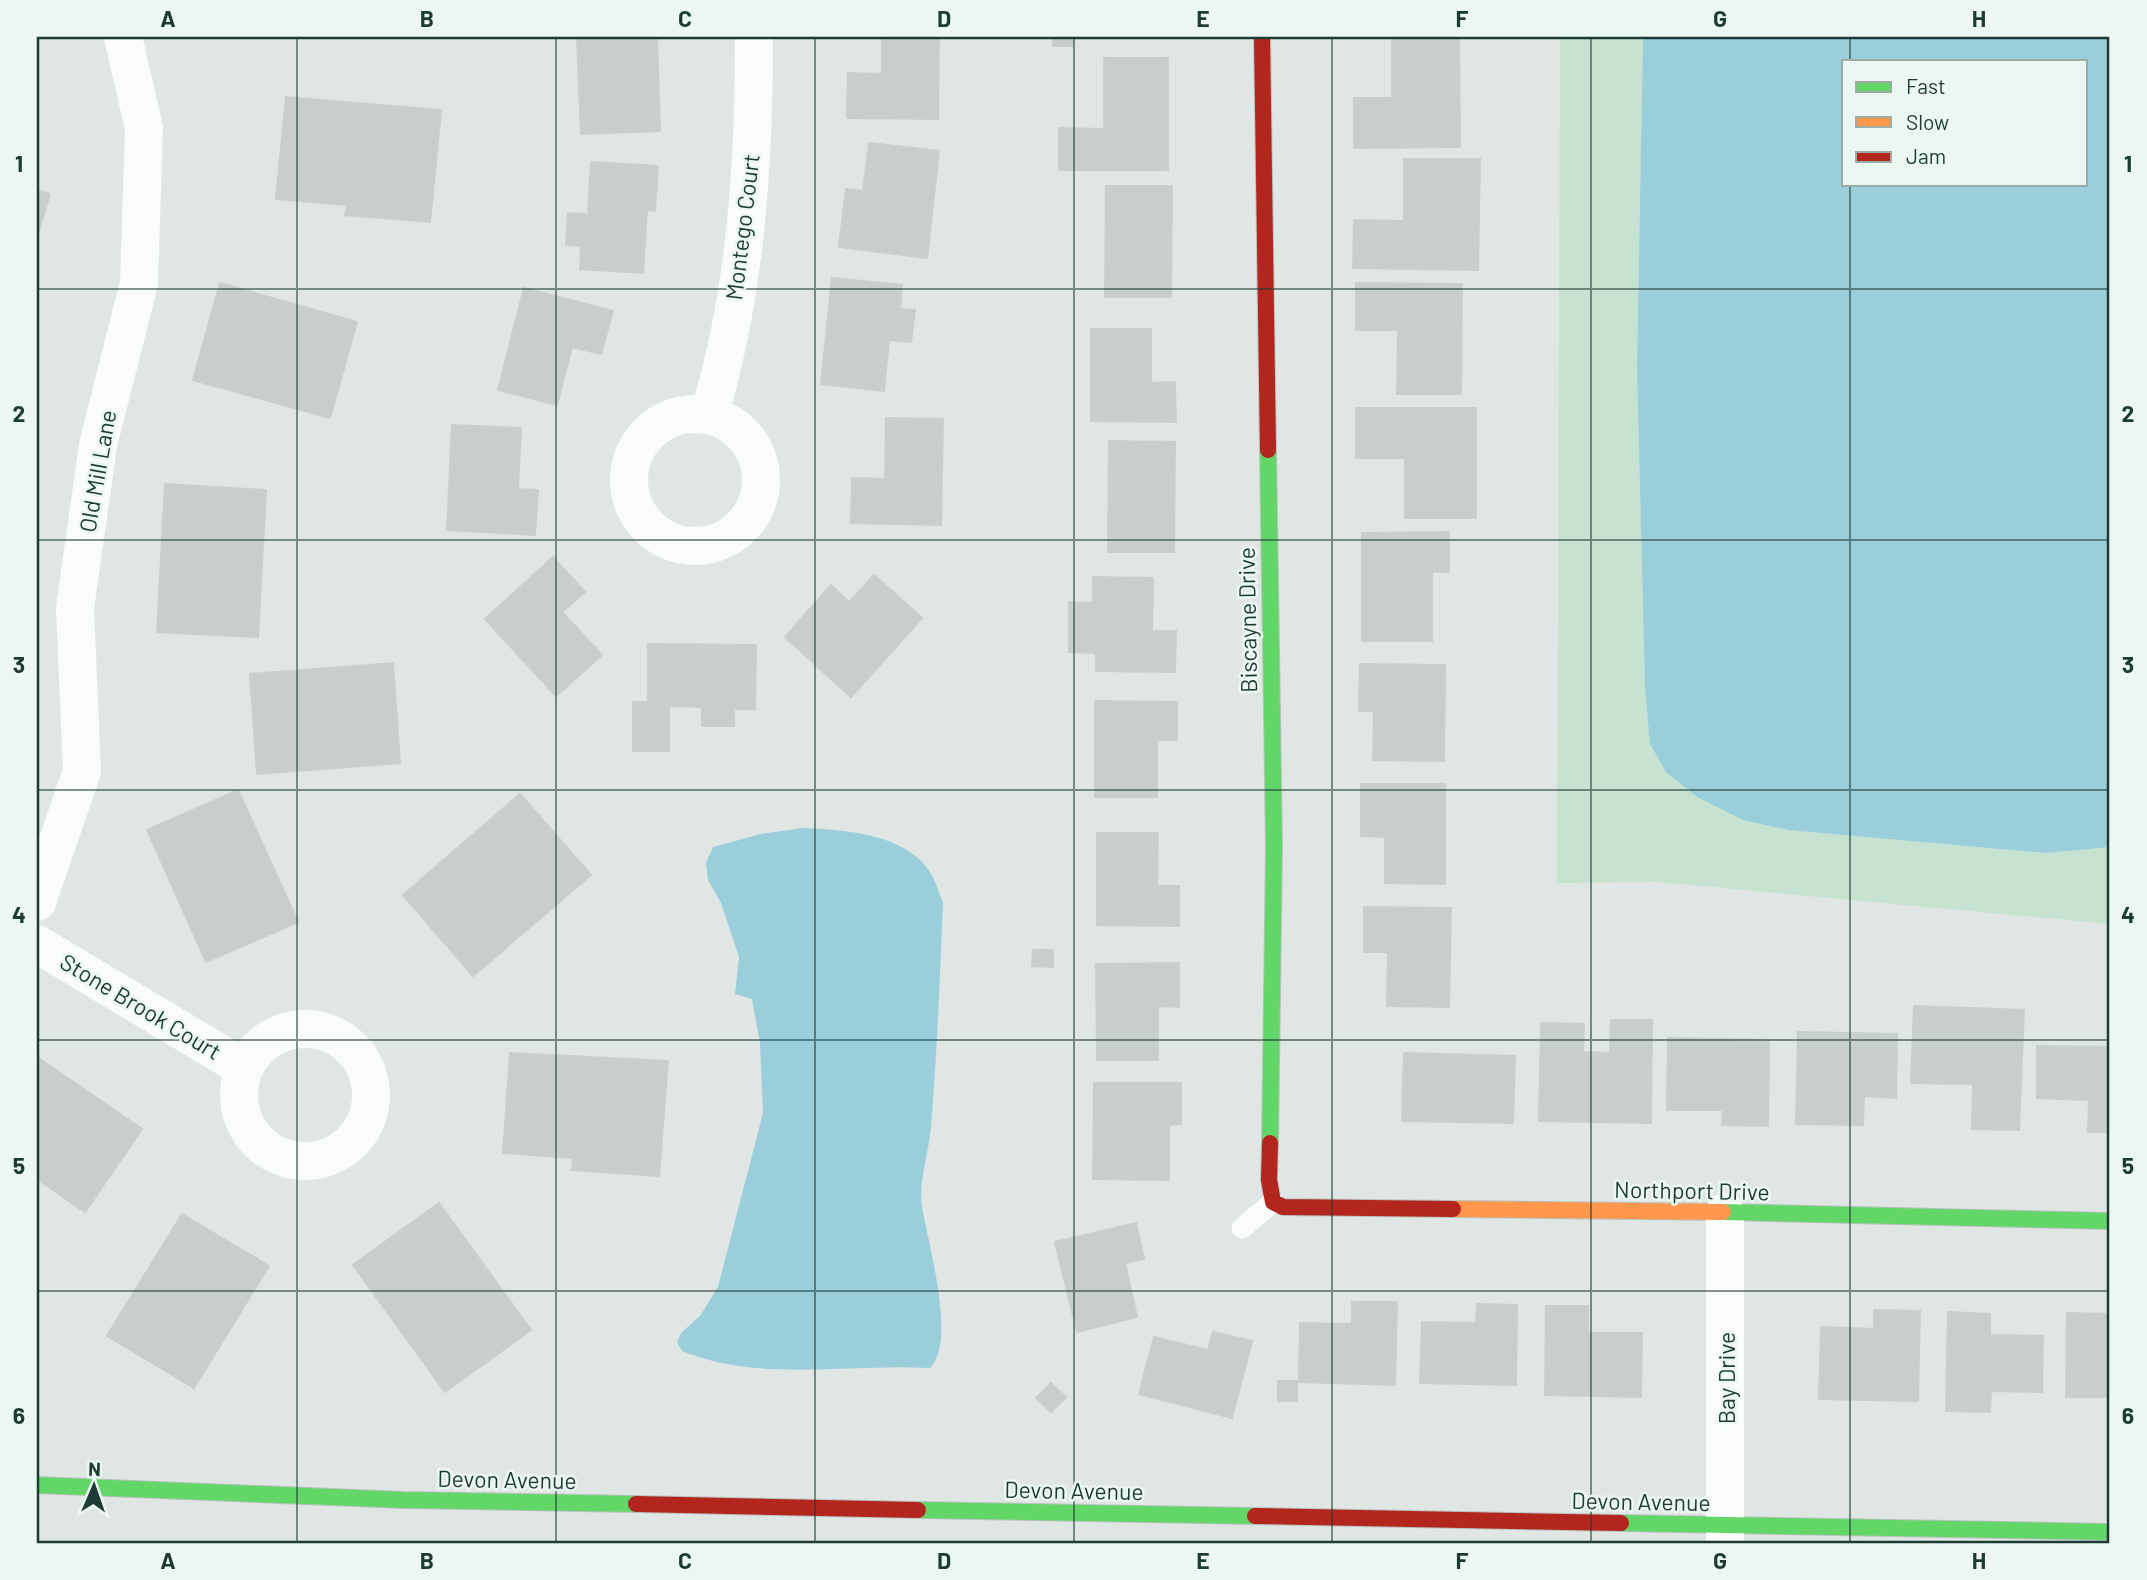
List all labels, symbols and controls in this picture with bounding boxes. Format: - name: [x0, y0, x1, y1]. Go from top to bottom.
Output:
- text: A: [160, 4, 176, 32]
- text: B: [420, 4, 434, 32]
- text: C: [678, 4, 692, 32]
- text: D: [937, 4, 951, 32]
- text: E: [1196, 4, 1210, 32]
- text: F: [1456, 4, 1469, 32]
- text: G: [1713, 4, 1727, 32]
- text: H: [1972, 4, 1986, 32]
- legend: [1842, 60, 2088, 186]
- text: Fast: [1906, 73, 1946, 98]
- text: Slow: [1906, 109, 1949, 134]
- text: Jam: [1906, 143, 1946, 168]
- text: 1: [15, 149, 23, 177]
- text: 1: [2124, 149, 2132, 177]
- street label: Montego Court: [719, 152, 765, 302]
- text: 2: [13, 399, 25, 427]
- text: 2: [2122, 399, 2134, 427]
- street label: Old Mill Lane: [72, 408, 122, 534]
- street label: Biscayne Drive: [1232, 547, 1262, 693]
- text: 3: [13, 650, 25, 678]
- text: 3: [2122, 650, 2134, 678]
- text: 4: [12, 900, 26, 928]
- text: 4: [2121, 900, 2135, 928]
- street label: Stone Brook Court: [55, 947, 227, 1065]
- text: 5: [13, 1151, 25, 1179]
- text: 5: [2122, 1151, 2134, 1179]
- street label: Northport Drive: [1614, 1175, 1770, 1205]
- street label: Bay Drive: [1712, 1332, 1740, 1424]
- text: 6: [13, 1401, 25, 1429]
- text: 6: [2122, 1401, 2134, 1429]
- north arrow: [60, 1450, 130, 1520]
- text: N: [88, 1457, 101, 1480]
- street label: Devon Avenue: [437, 1464, 577, 1494]
- street label: Devon Avenue: [1004, 1475, 1144, 1505]
- street label: Devon Avenue: [1571, 1486, 1711, 1516]
- text: A: [160, 1546, 176, 1574]
- text: B: [420, 1546, 434, 1574]
- text: C: [678, 1546, 692, 1574]
- text: D: [937, 1546, 951, 1574]
- text: E: [1196, 1546, 1210, 1574]
- text: F: [1456, 1546, 1469, 1574]
- text: G: [1713, 1546, 1727, 1574]
- text: H: [1972, 1546, 1986, 1574]

